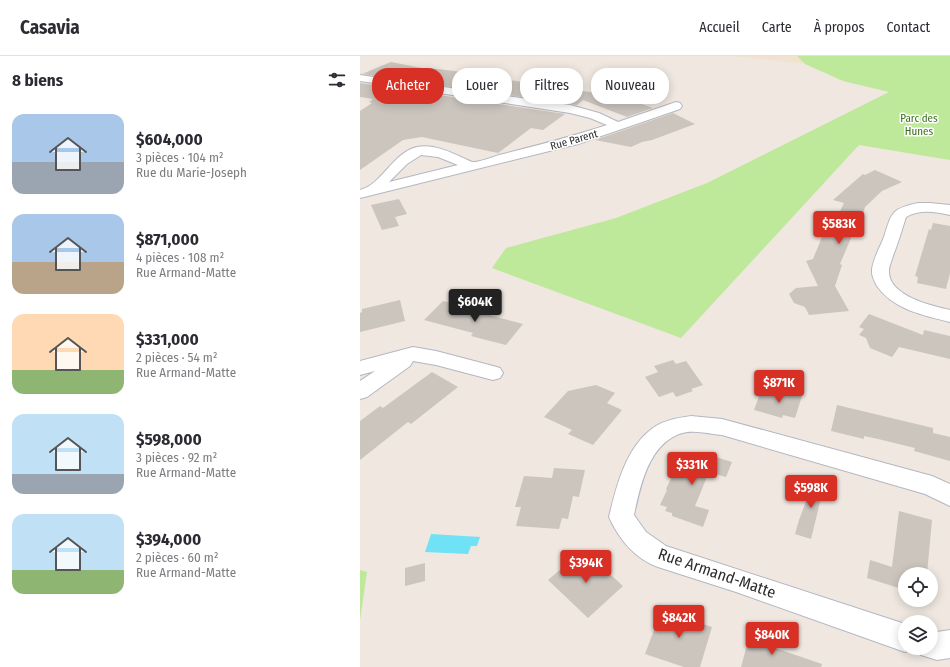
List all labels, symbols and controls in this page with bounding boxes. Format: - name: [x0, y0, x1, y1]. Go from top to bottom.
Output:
- text: Casavia: [20, 16, 80, 39]
- text: Accueil: [699, 19, 740, 36]
- text: Carte: [762, 19, 792, 36]
- text: À propos: [814, 19, 865, 36]
- text: Contact: [887, 19, 930, 36]
- chip: Acheter: [372, 68, 444, 104]
- chip: Louer: [452, 68, 512, 104]
- chip: Filtres: [520, 68, 583, 104]
- chip: Nouveau: [591, 68, 669, 104]
- icon: filters: [326, 69, 348, 91]
- text: 8 biens: [12, 70, 63, 91]
- park label: Parc des Hunes: [900, 112, 938, 138]
- street label: Rue Parent: [549, 127, 600, 153]
- text: $604,000: [136, 129, 203, 150]
- icon: home: [44, 130, 92, 178]
- text: 3 pièces · 104 m²: [136, 150, 224, 165]
- text: Rue du Marie-Joseph: [136, 165, 247, 180]
- pin: $583K: [811, 211, 867, 245]
- text: $583K: [822, 216, 856, 231]
- text: $871,000: [136, 229, 199, 250]
- icon: home: [44, 230, 92, 278]
- text: 4 pièces · 108 m²: [136, 250, 224, 265]
- text: Rue Armand-Matte: [136, 265, 236, 280]
- pin: $604K: [447, 289, 503, 323]
- text: $604K: [458, 294, 492, 309]
- text: $331,000: [136, 329, 199, 350]
- icon: home: [44, 330, 92, 378]
- text: 2 pièces · 54 m²: [136, 350, 218, 365]
- text: Rue Armand-Matte: [136, 365, 236, 380]
- pin: $871K: [751, 370, 807, 404]
- text: $871K: [763, 375, 795, 390]
- text: $598,000: [136, 429, 202, 450]
- icon: home: [44, 430, 92, 478]
- text: 3 pièces · 92 m²: [136, 450, 217, 465]
- pin: $331K: [664, 452, 720, 486]
- text: $331K: [676, 457, 708, 472]
- text: Rue Armand-Matte: [136, 465, 236, 480]
- pin: $598K: [783, 475, 839, 509]
- text: $598K: [794, 480, 828, 495]
- text: $394,000: [136, 529, 201, 550]
- icon: home: [44, 530, 92, 578]
- street label: Rue Armand-Matte: [656, 544, 778, 602]
- text: 2 pièces · 60 m²: [136, 550, 218, 565]
- pin: $394K: [558, 550, 614, 584]
- text: $394K: [569, 555, 603, 570]
- text: Rue Armand-Matte: [136, 565, 236, 580]
- map controls: [898, 567, 938, 655]
- button: locate: [898, 567, 938, 607]
- pin: $842K: [651, 605, 707, 639]
- text: $842K: [662, 610, 696, 625]
- button: layers: [898, 615, 938, 655]
- pin: $840K: [744, 622, 800, 656]
- text: $840K: [755, 627, 789, 642]

